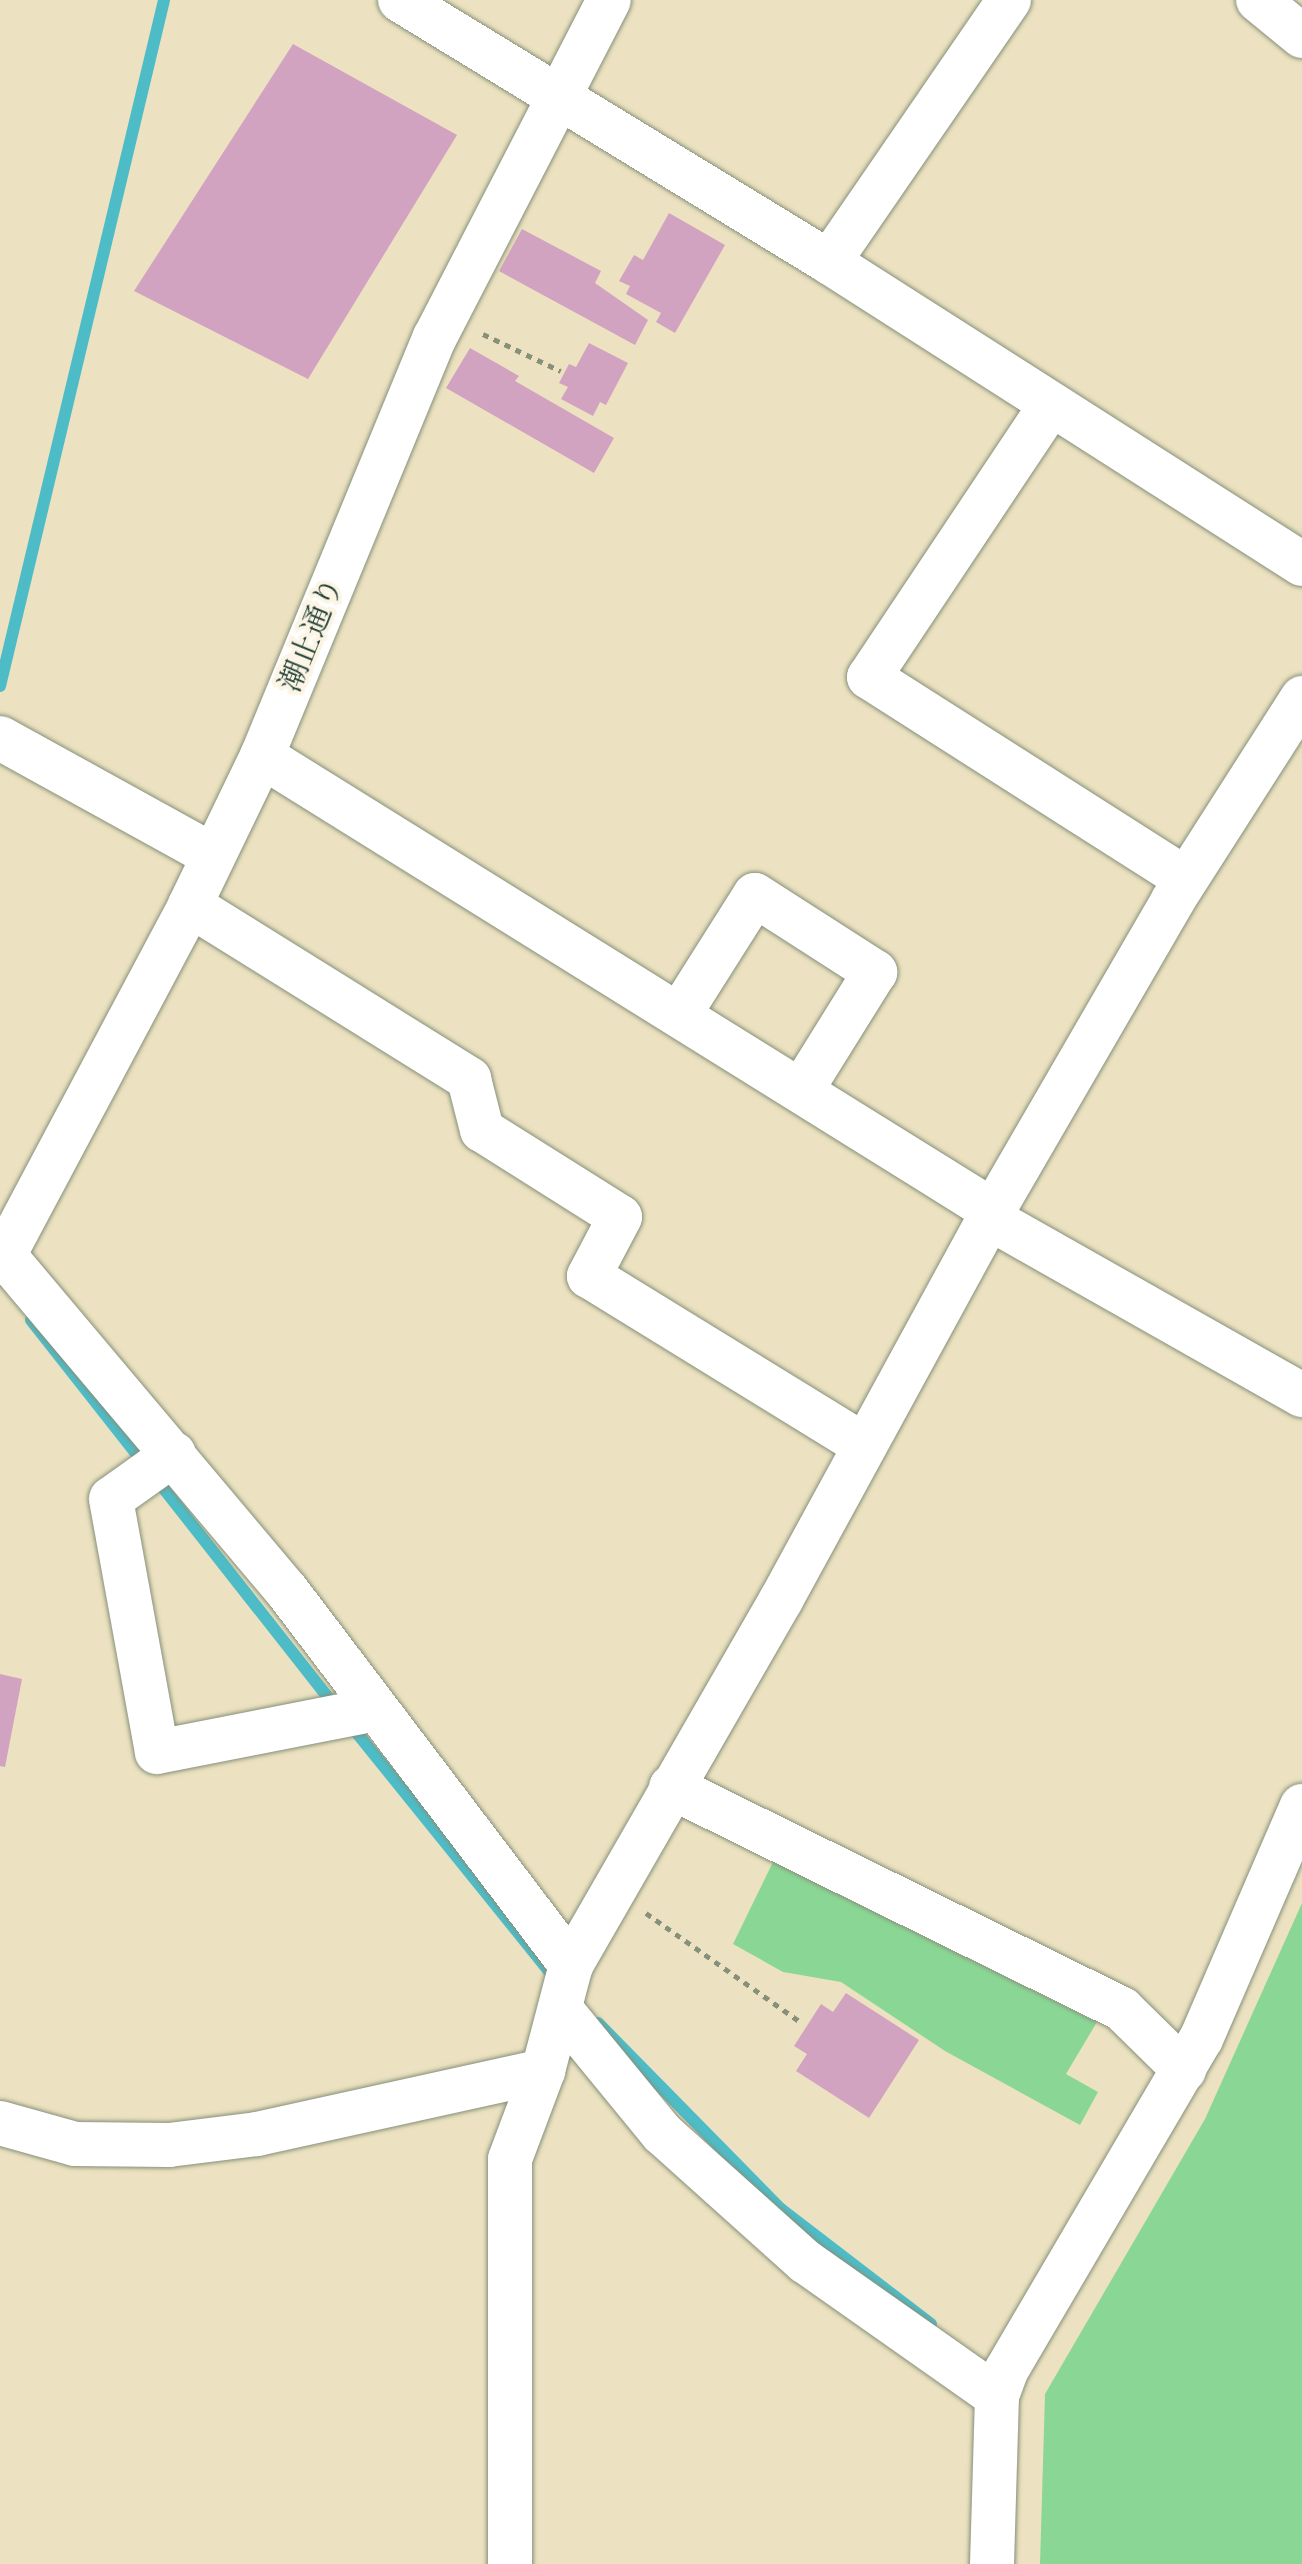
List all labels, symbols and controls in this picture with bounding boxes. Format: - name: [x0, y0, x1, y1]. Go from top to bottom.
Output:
- street label: 潮止通り: [273, 573, 351, 697]

